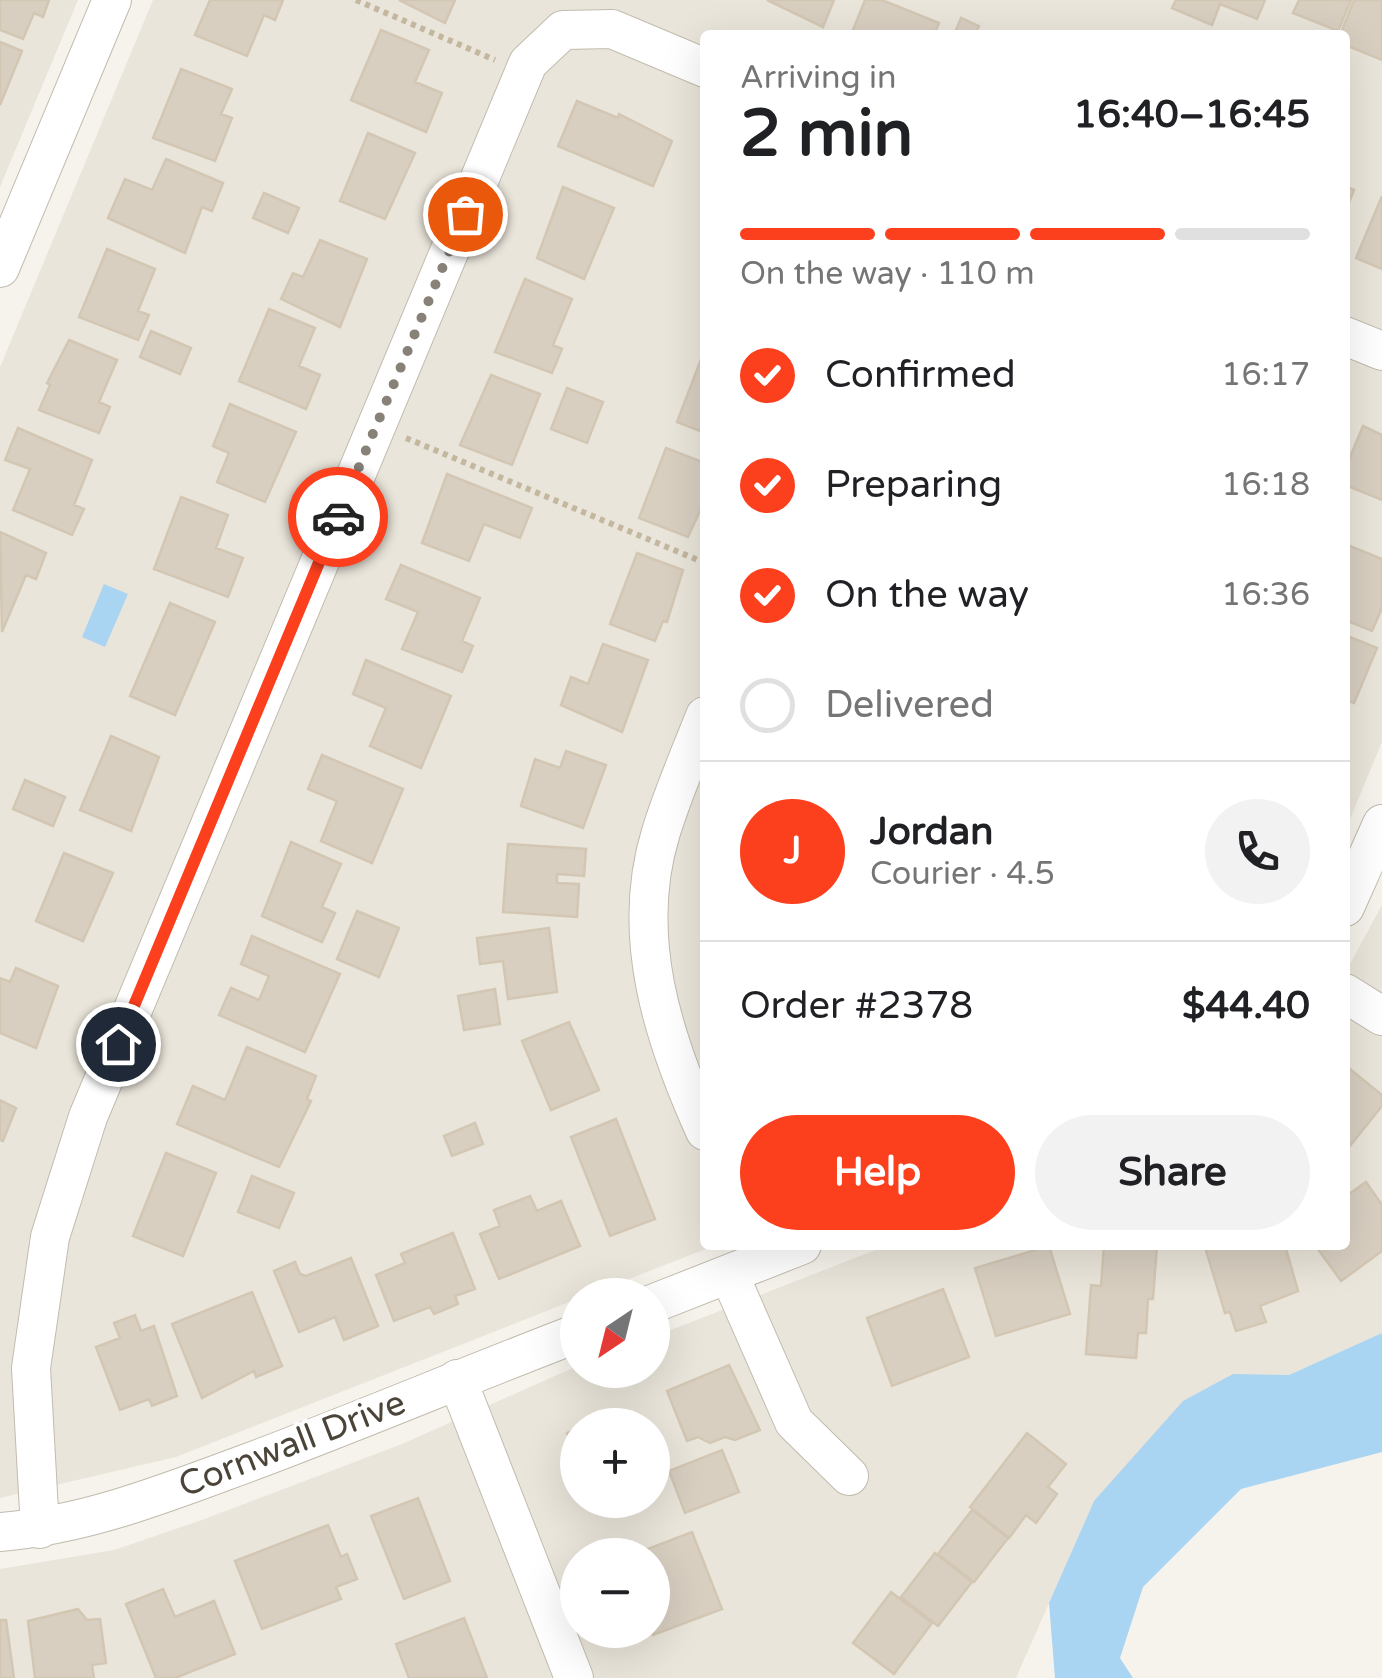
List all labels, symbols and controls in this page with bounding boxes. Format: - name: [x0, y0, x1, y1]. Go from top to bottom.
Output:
- text: Arriving in: [740, 59, 897, 97]
- text: 16:40–16:45: [1073, 92, 1310, 138]
- text: 2 min: [740, 95, 913, 174]
- pin: [423, 172, 508, 257]
- icon: bag: [438, 187, 493, 242]
- text: On the way · 110 m: [740, 255, 1035, 293]
- icon: check: [740, 348, 795, 403]
- text: Confirmed: [825, 352, 1016, 398]
- text: 16:17: [1221, 356, 1310, 394]
- icon: check: [740, 458, 795, 513]
- text: Preparing: [825, 462, 1002, 508]
- text: 16:18: [1221, 466, 1310, 504]
- courier: [288, 467, 388, 567]
- icon: car: [311, 490, 366, 545]
- icon: check: [740, 568, 795, 623]
- text: On the way: [825, 572, 1029, 618]
- text: 16:36: [1221, 576, 1310, 614]
- text: Delivered: [825, 682, 994, 728]
- button: phone: [1205, 799, 1310, 904]
- text: Jordan: [870, 809, 993, 855]
- text: J: [784, 828, 801, 874]
- text: Courier · 4.5: [870, 855, 1055, 893]
- text: Order #2378: [740, 983, 973, 1029]
- text: $44.40: [1182, 983, 1310, 1029]
- pin: [76, 1002, 161, 1087]
- icon: home: [91, 1017, 146, 1072]
- button: Help: [740, 1115, 1015, 1230]
- button: Share: [1035, 1115, 1310, 1230]
- north arrow: [560, 1278, 670, 1388]
- map controls: [560, 1278, 670, 1648]
- street label: Cornwall Drive: [173, 1382, 411, 1506]
- button: +: [560, 1408, 670, 1518]
- button: −: [560, 1538, 670, 1648]

